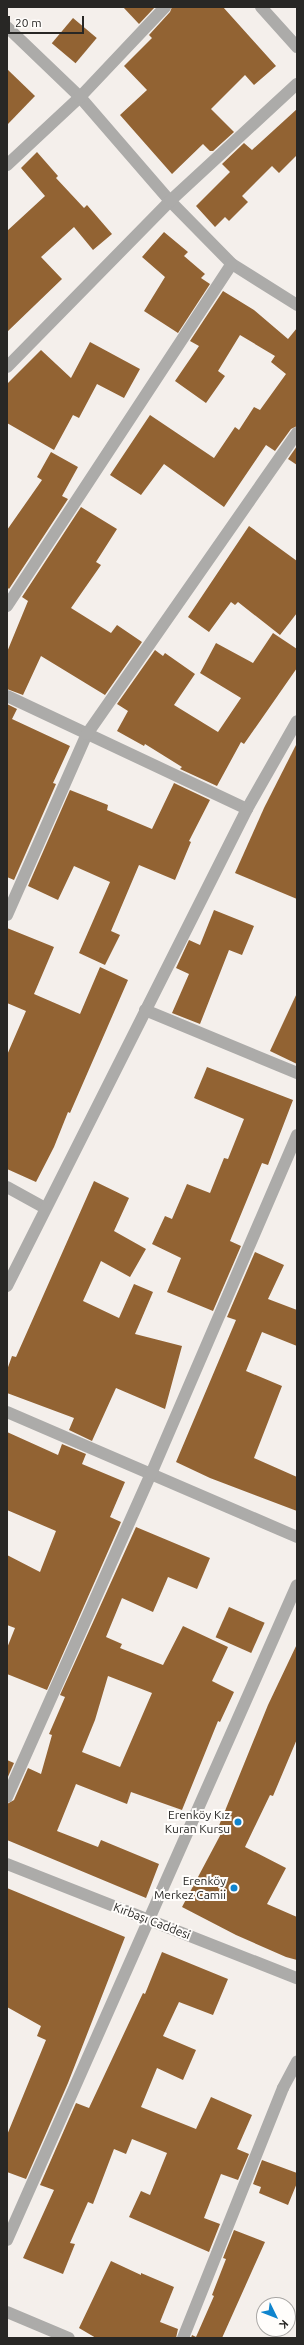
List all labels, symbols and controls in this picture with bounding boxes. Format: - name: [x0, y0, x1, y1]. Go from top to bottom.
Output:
- scale bar: [10, 8, 86, 34]
- text: 20 m: [15, 16, 42, 29]
- place label: Erenköy Kız Kuran Kursu: [165, 1808, 230, 1836]
- marker: Erenköy Kız Kuran Kursu: [233, 1817, 243, 1827]
- place label: Erenköy Merkez Camii: [154, 1874, 226, 1902]
- marker: Erenköy Merkez Camii: [229, 1883, 239, 1893]
- street label: Kırbaşı Caddesi: [111, 1900, 193, 1942]
- north arrow: [256, 2297, 296, 2337]
- text: K: [277, 2318, 291, 2331]

